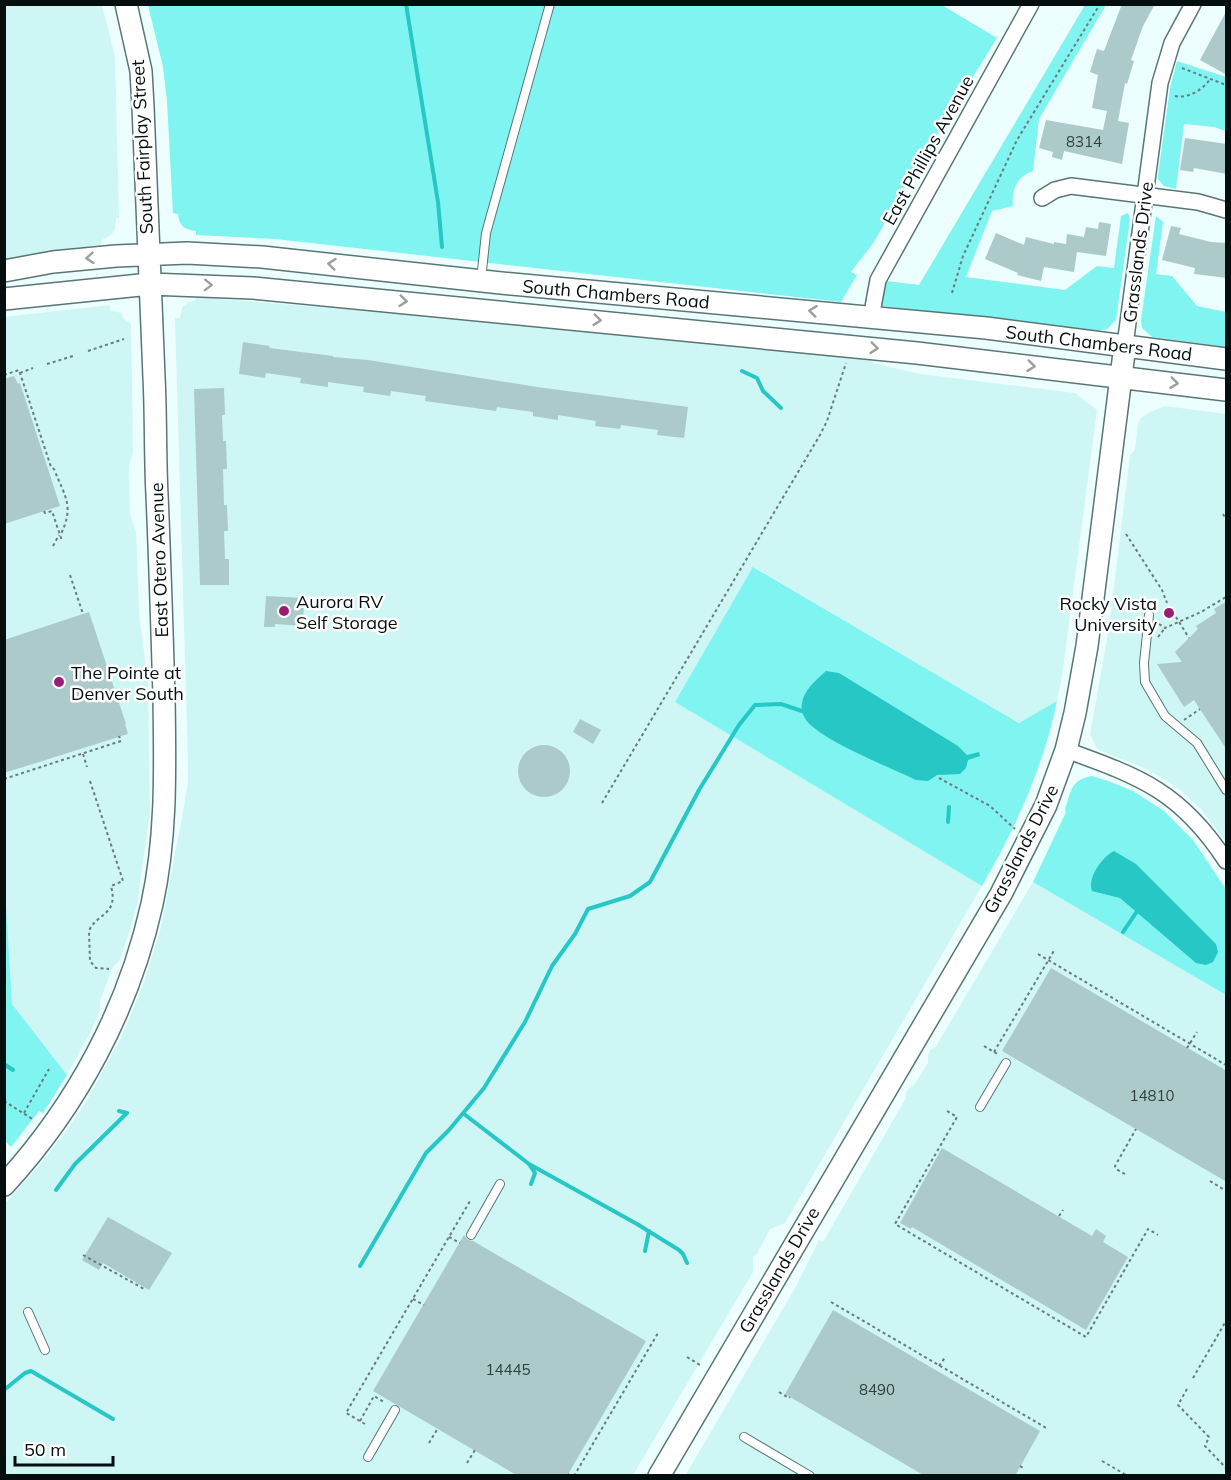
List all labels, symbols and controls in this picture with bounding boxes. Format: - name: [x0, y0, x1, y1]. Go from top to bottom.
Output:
- street label: South Fairplay Street: [126, 59, 158, 235]
- street label: East Phillips Avenue: [877, 71, 979, 229]
- house number: 8314: [1066, 132, 1102, 151]
- street label: Grasslands Drive: [1118, 180, 1158, 324]
- one-way arrow: [85, 251, 94, 264]
- one-way arrow: [328, 258, 337, 271]
- street label: South Chambers Road: [522, 274, 710, 314]
- one-way arrow: [204, 279, 213, 292]
- one-way arrow: [398, 294, 407, 307]
- one-way arrow: [808, 305, 817, 318]
- one-way arrow: [592, 314, 601, 326]
- street label: South Chambers Road: [1004, 320, 1194, 366]
- one-way arrow: [870, 341, 879, 354]
- one-way arrow: [1026, 359, 1035, 372]
- one-way arrow: [1169, 377, 1178, 389]
- street label: East Otero Avenue: [145, 482, 173, 638]
- place label: Aurora RV Self Storage: [296, 590, 398, 634]
- place label: Rocky Vista University: [1060, 592, 1157, 636]
- marker: Aurora RV Self Storage: [277, 604, 291, 618]
- marker: Rocky Vista University: [1162, 606, 1176, 620]
- place label: The Pointe at Denver South: [71, 661, 184, 705]
- marker: The Pointe at Denver South: [52, 675, 66, 689]
- street label: Grasslands Drive: [979, 781, 1063, 917]
- house number: 14810: [1129, 1086, 1175, 1105]
- street label: Grasslands Drive: [734, 1203, 824, 1337]
- house number: 14445: [485, 1360, 531, 1379]
- house number: 8490: [859, 1380, 895, 1399]
- scale bar: [15, 1429, 112, 1467]
- text: 50 m: [24, 1438, 66, 1461]

